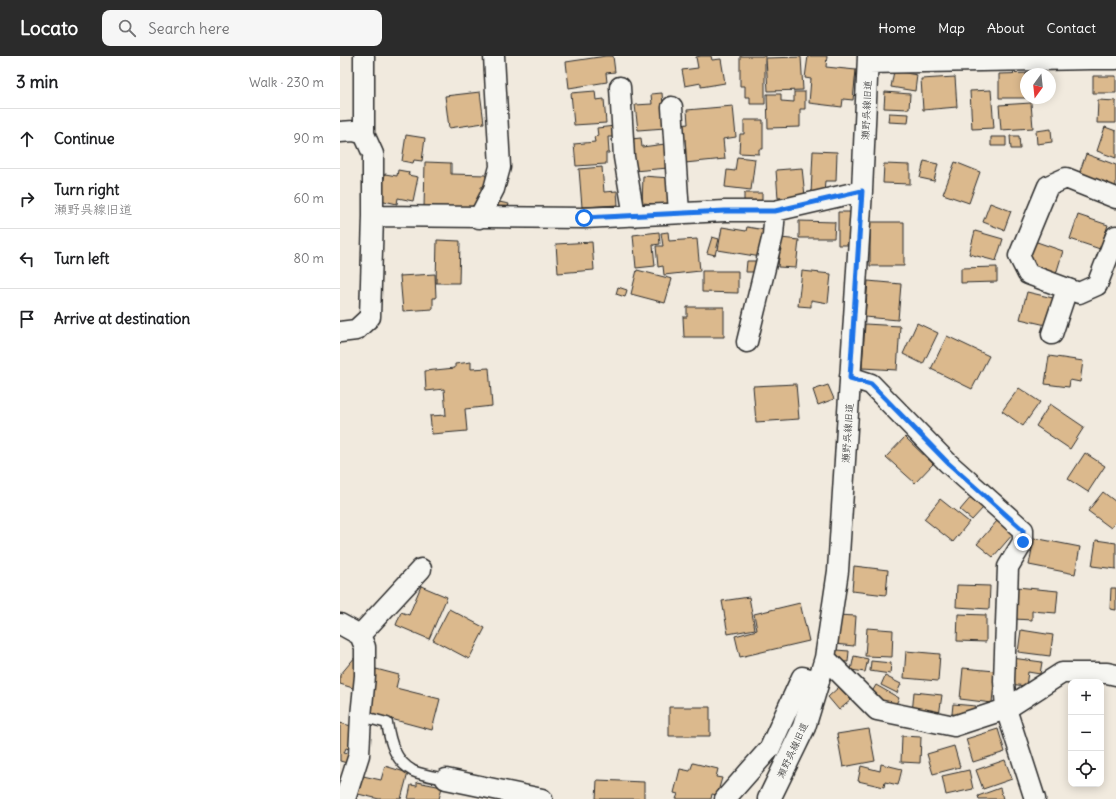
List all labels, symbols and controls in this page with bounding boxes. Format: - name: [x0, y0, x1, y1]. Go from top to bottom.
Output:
- search box: [102, 10, 382, 46]
- text: Locato: [20, 16, 78, 40]
- icon: search: [116, 17, 138, 39]
- text: Search here: [148, 19, 230, 38]
- text: Home: [878, 19, 916, 37]
- text: Map: [938, 19, 965, 37]
- text: About: [987, 19, 1025, 37]
- text: Contact: [1047, 19, 1096, 37]
- north arrow: [1020, 68, 1056, 104]
- text: 3 min: [16, 71, 58, 93]
- text: Walk · 230 m: [249, 74, 324, 91]
- street label: 瀬野呉線旧道: [858, 80, 875, 140]
- icon: ahead: [16, 128, 38, 150]
- text: Continue: [54, 129, 115, 148]
- text: 90 m: [293, 130, 324, 147]
- text: Turn right: [54, 180, 119, 199]
- icon: right: [16, 188, 38, 210]
- text: 60 m: [293, 190, 324, 207]
- text: 瀬野呉線旧道: [54, 201, 132, 218]
- route start: [575, 209, 593, 227]
- icon: left: [16, 248, 38, 270]
- text: Turn left: [54, 249, 109, 268]
- text: 80 m: [293, 250, 324, 267]
- icon: arrive: [16, 308, 38, 330]
- text: Arrive at destination: [54, 309, 190, 328]
- street label: 瀬野呉線旧道: [839, 403, 856, 463]
- route end: [1014, 533, 1032, 551]
- map controls: [1068, 679, 1104, 787]
- button: +: [1068, 679, 1104, 715]
- button: −: [1068, 715, 1104, 751]
- street label: 瀬野呉線旧道: [774, 720, 811, 780]
- button: locate: [1068, 751, 1104, 787]

